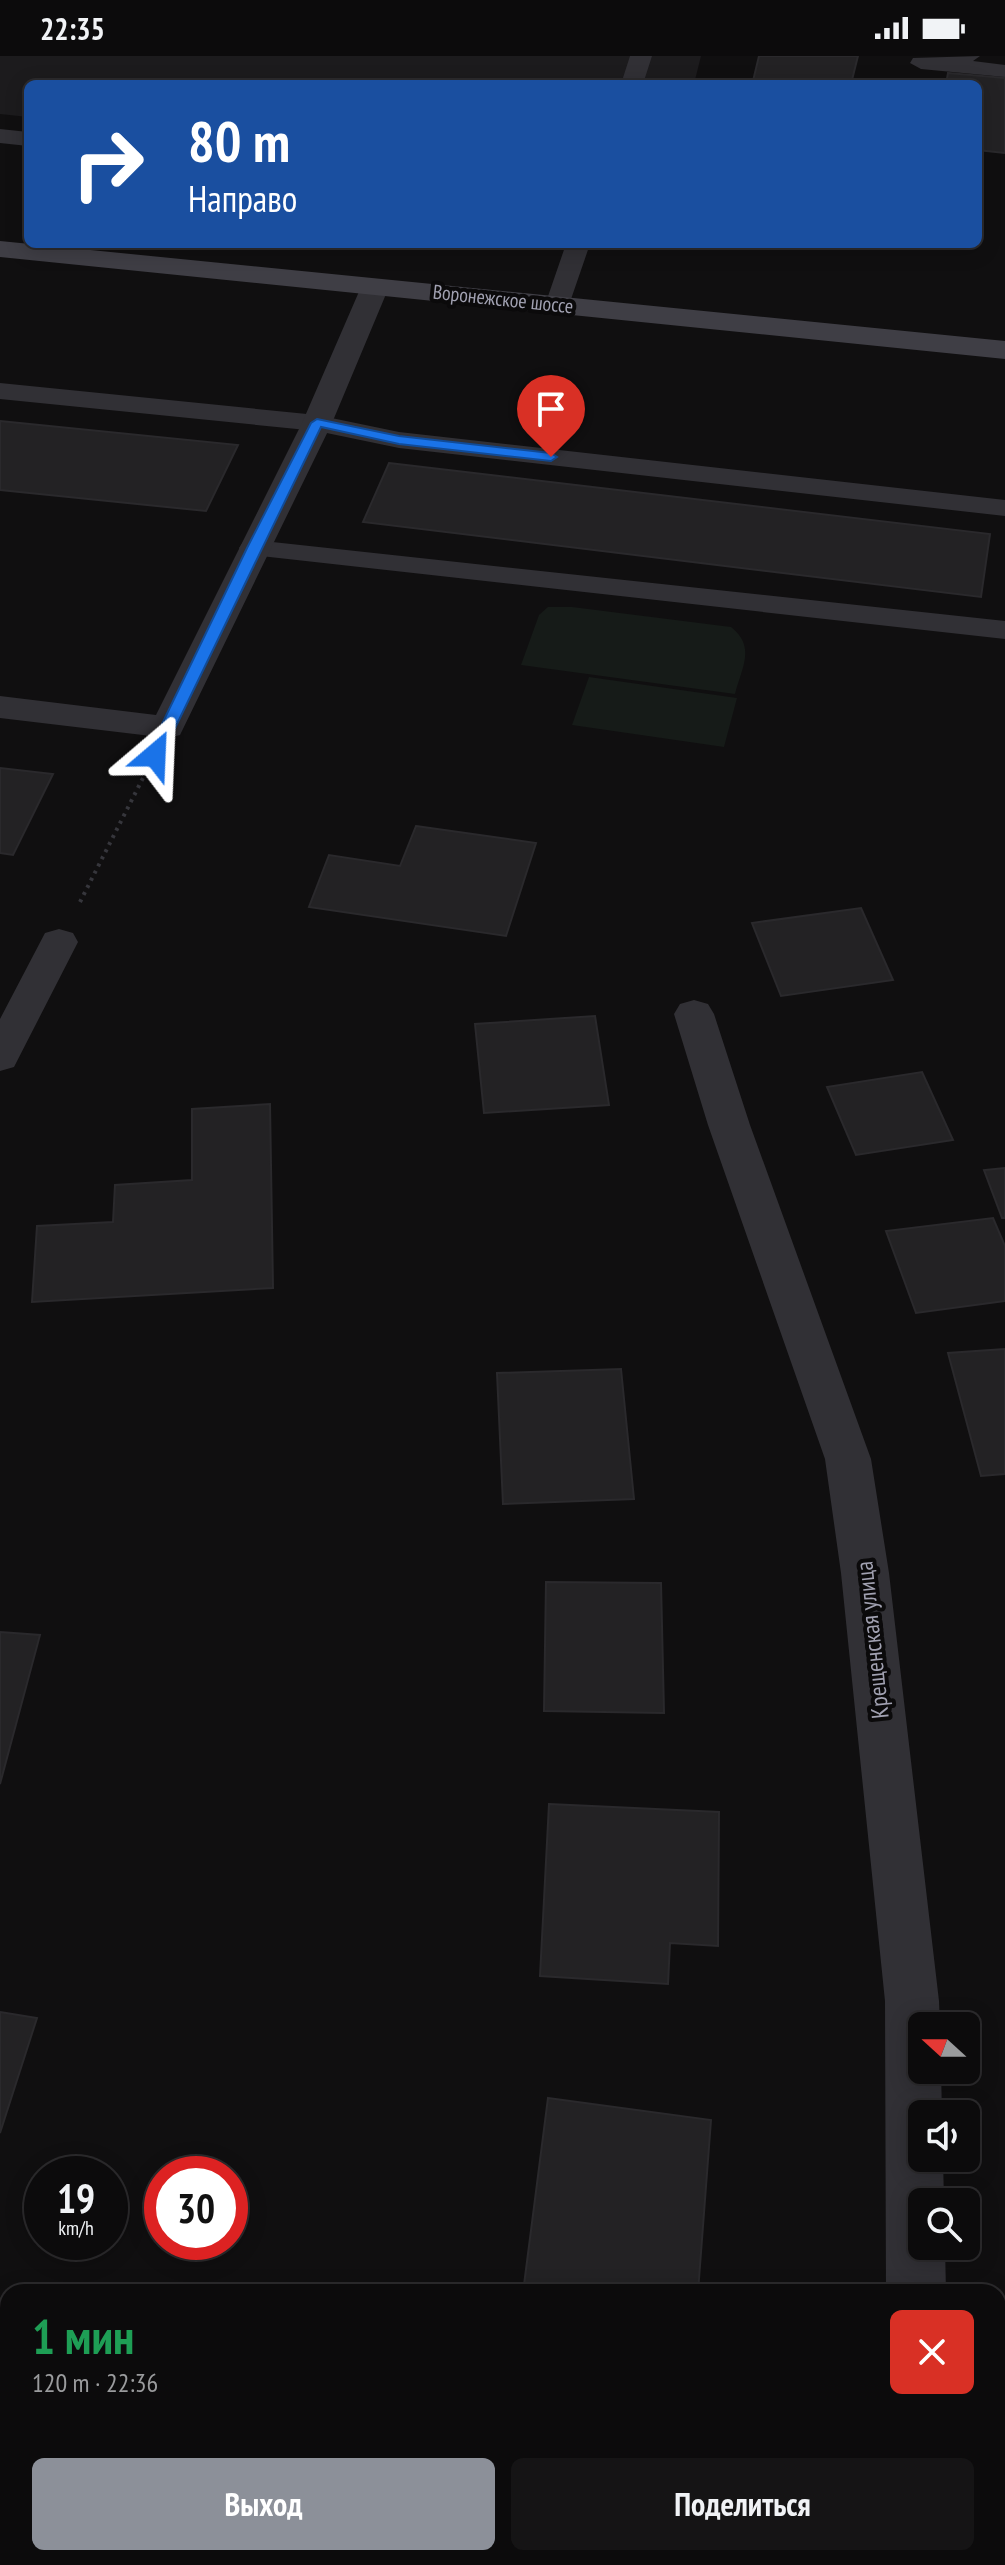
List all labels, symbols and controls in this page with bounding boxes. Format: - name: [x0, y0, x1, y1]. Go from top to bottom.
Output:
- text: 22:35: [40, 9, 105, 48]
- text: 80 m: [188, 105, 290, 177]
- icon: right: [56, 112, 160, 216]
- text: Направо: [188, 175, 297, 222]
- street label: Воронежское шоссе: [432, 279, 574, 319]
- pin: [517, 375, 585, 457]
- icon: arrive: [529, 387, 573, 431]
- position arrow: [113, 713, 197, 797]
- street label: Крещенская улица: [848, 1560, 896, 1720]
- north arrow: [908, 2012, 980, 2084]
- map controls: [908, 2012, 980, 2260]
- button: sound: [908, 2100, 980, 2172]
- speed limit sign: 30: [144, 2156, 248, 2260]
- text: 19: [57, 2172, 95, 2224]
- button: search: [908, 2188, 980, 2260]
- text: km/h: [58, 2215, 94, 2241]
- text: 1 мин: [32, 2305, 134, 2367]
- button: close: [890, 2310, 974, 2394]
- text: 120 m · 22:36: [32, 2366, 158, 2399]
- button: Выход: [32, 2458, 495, 2550]
- button: Поделиться: [511, 2458, 974, 2550]

